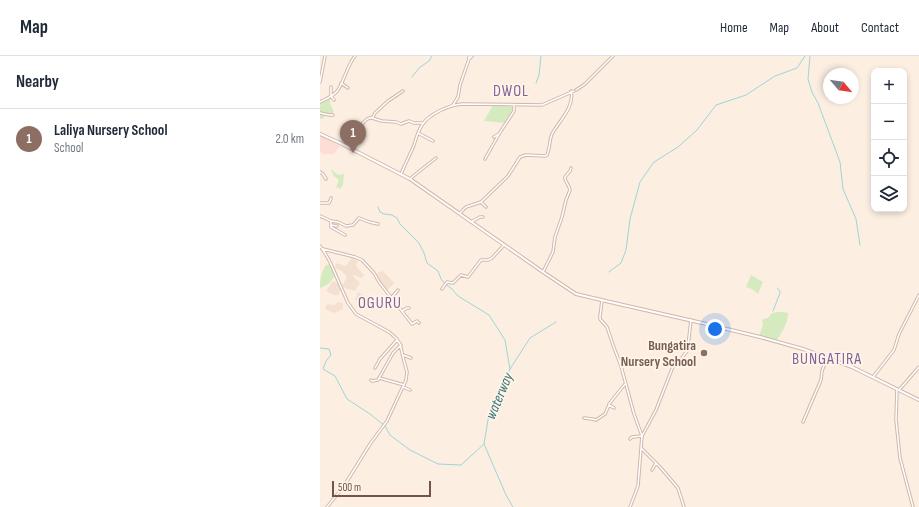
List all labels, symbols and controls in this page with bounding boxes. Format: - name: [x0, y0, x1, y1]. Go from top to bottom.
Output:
- text: Map: [20, 16, 48, 39]
- text: Home: [720, 19, 748, 36]
- text: Map: [770, 19, 789, 36]
- text: About: [811, 19, 839, 36]
- text: Contact: [861, 19, 899, 36]
- north arrow: [823, 68, 859, 104]
- map controls: [871, 68, 907, 212]
- button: +: [871, 68, 907, 104]
- text: Nearby: [16, 72, 59, 92]
- district label: DWOL: [493, 82, 529, 101]
- button: −: [871, 104, 907, 140]
- pin: 1: [340, 120, 366, 153]
- text: Laliya Nursery School: [54, 121, 167, 140]
- text: 1: [26, 131, 32, 147]
- text: 2.0 km: [275, 131, 304, 147]
- text: School: [54, 140, 84, 156]
- button: locate: [871, 140, 907, 176]
- button: layers: [871, 176, 907, 212]
- district label: OGURU: [358, 294, 402, 313]
- your location: [705, 319, 725, 339]
- place label: Bungatira Nursery School: [621, 337, 696, 370]
- marker: Bungatira Nursery School: [699, 348, 709, 358]
- district label: BUNGATIRA: [792, 350, 862, 369]
- water label: waterway: [481, 369, 518, 422]
- scale bar: [332, 479, 431, 498]
- text: 500 m: [338, 481, 361, 494]

